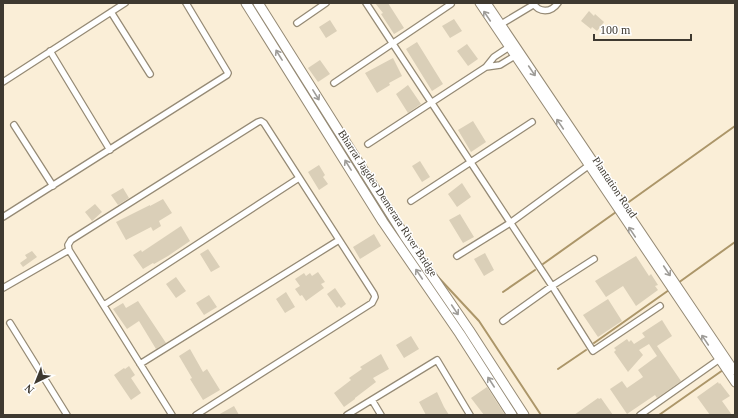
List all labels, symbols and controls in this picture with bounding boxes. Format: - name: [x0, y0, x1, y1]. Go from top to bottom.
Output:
- one-way arrow: [483, 11, 491, 22]
- scale bar: [594, 16, 691, 42]
- text: 100 m: [600, 23, 631, 37]
- one-way arrow: [274, 49, 282, 61]
- one-way arrow: [528, 65, 536, 76]
- one-way arrow: [313, 89, 321, 101]
- one-way arrow: [555, 118, 563, 130]
- street label: Bharrat Jagdeo Demerara River Bridge: [336, 127, 440, 279]
- street label: Plantation Road: [590, 154, 640, 220]
- one-way arrow: [343, 159, 351, 171]
- one-way arrow: [628, 227, 636, 238]
- one-way arrow: [664, 265, 672, 277]
- one-way arrow: [415, 269, 423, 280]
- one-way arrow: [451, 304, 459, 315]
- one-way arrow: [701, 334, 709, 345]
- north arrow: [16, 362, 56, 402]
- one-way arrow: [487, 377, 495, 388]
- text: N: [22, 382, 36, 396]

